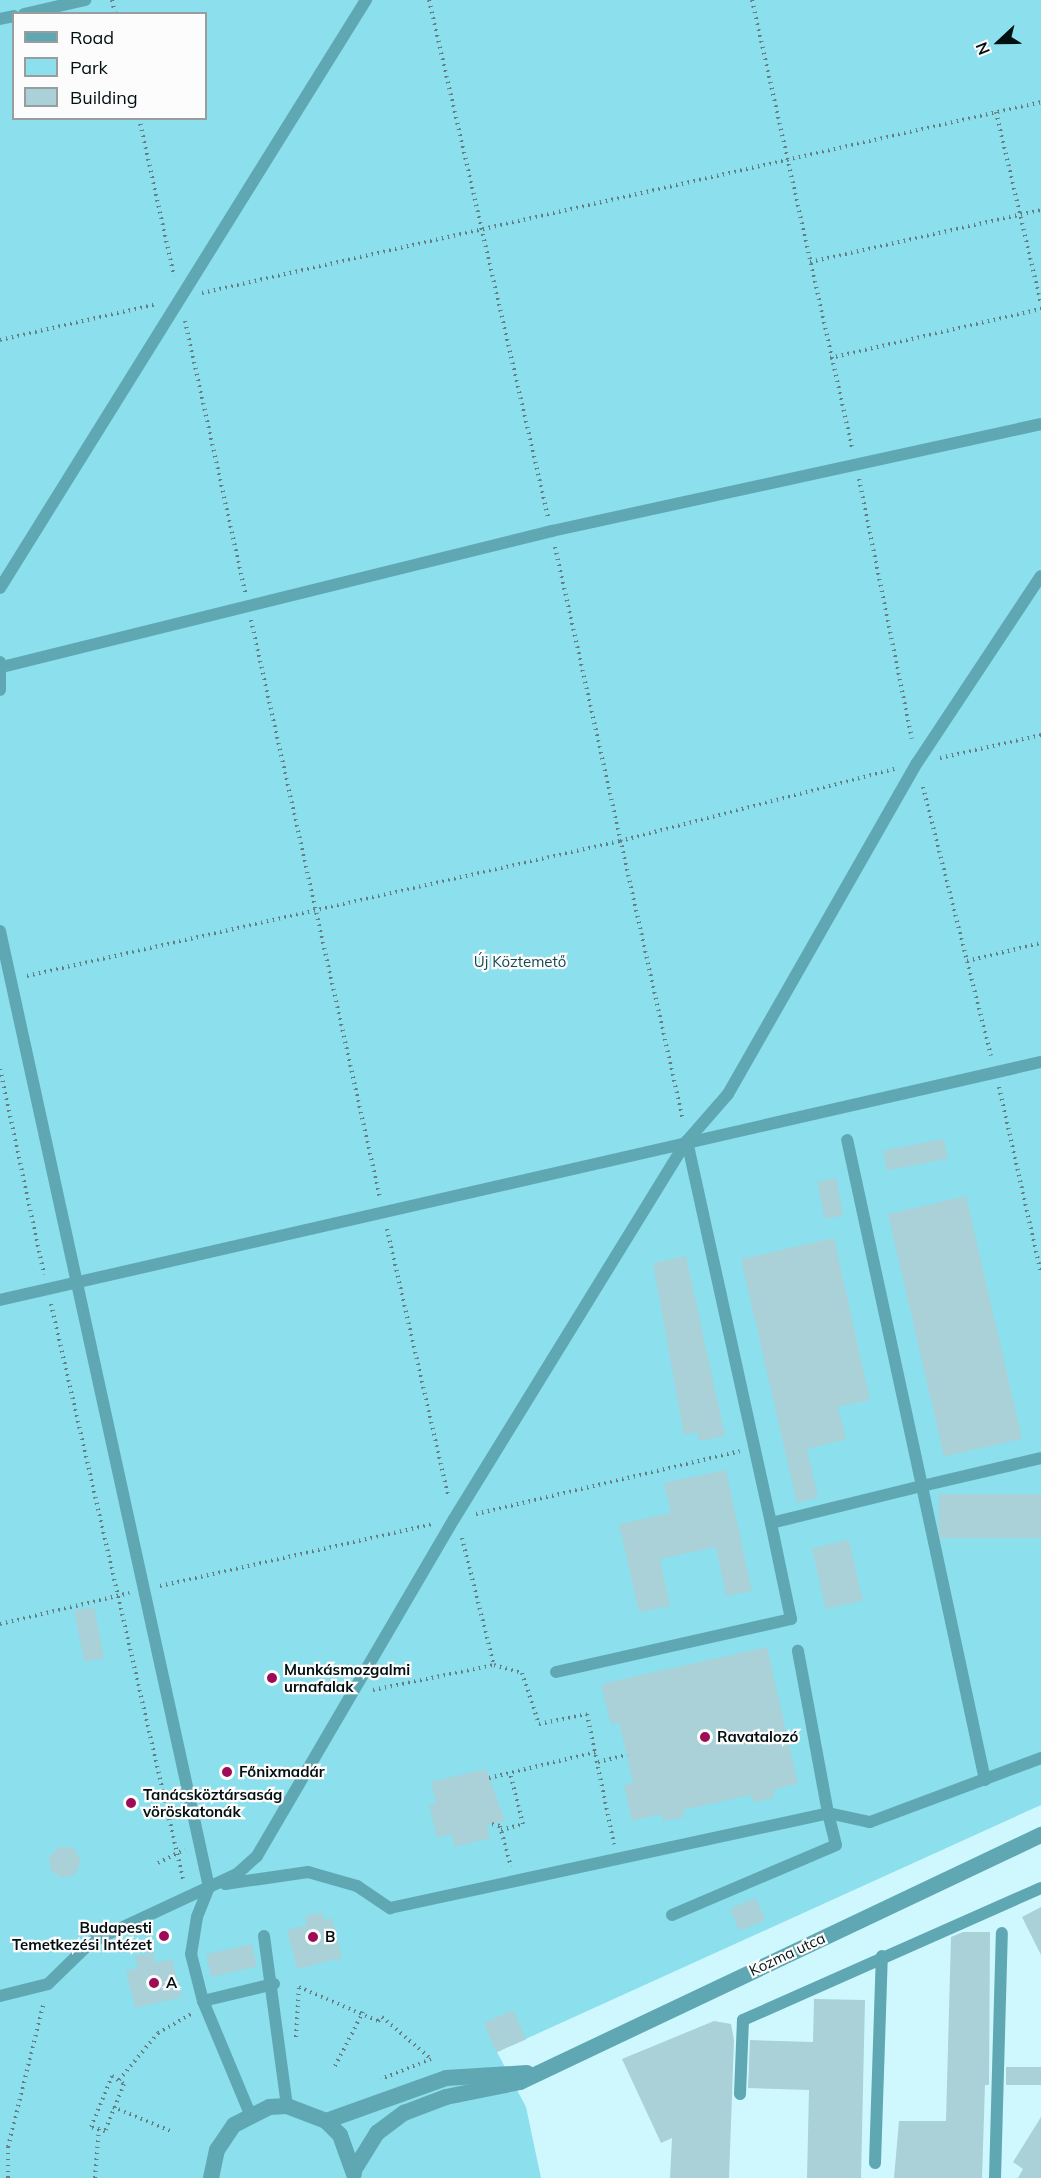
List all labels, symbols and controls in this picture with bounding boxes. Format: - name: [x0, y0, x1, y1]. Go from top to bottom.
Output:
- legend: [12, 12, 207, 120]
- north arrow: [969, 12, 1029, 72]
- text: Road: [70, 26, 114, 49]
- text: N: [971, 39, 994, 58]
- text: Park: [70, 56, 108, 79]
- text: Building: [70, 86, 138, 109]
- park label: Új Köztemető: [474, 953, 566, 971]
- place label: Munkásmozgalmi urnafalak: [284, 1660, 410, 1695]
- marker: Munkásmozgalmi urnafalak: [265, 1671, 279, 1685]
- place label: Ravatalozó: [717, 1728, 798, 1746]
- marker: Ravatalozó: [698, 1730, 712, 1744]
- place label: Főnixmadár: [239, 1763, 325, 1781]
- marker: Főnixmadár: [220, 1765, 234, 1779]
- place label: Tanácsköztársaság vöröskatonák: [143, 1785, 282, 1820]
- marker: Tanácsköztársaság vöröskatonák: [124, 1796, 138, 1810]
- place label: Budapesti Temetkezési Intézet: [12, 1918, 152, 1953]
- place label: B: [325, 1928, 335, 1946]
- marker: Budapesti Temetkezési Intézet: [157, 1929, 171, 1943]
- street label: Kozma utca: [746, 1929, 828, 1979]
- marker: B: [306, 1930, 320, 1944]
- place label: A: [166, 1974, 177, 1992]
- marker: A: [147, 1976, 161, 1990]

